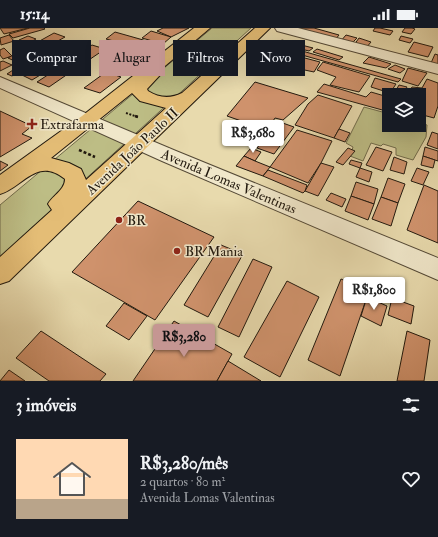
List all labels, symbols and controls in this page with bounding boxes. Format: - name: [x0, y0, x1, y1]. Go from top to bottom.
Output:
- text: 15:14: [20, 5, 49, 24]
- chip: Comprar: [12, 40, 91, 76]
- chip: Alugar: [99, 40, 165, 76]
- chip: Filtros: [173, 40, 238, 76]
- chip: Novo: [246, 40, 305, 76]
- map controls: [382, 88, 426, 132]
- button: layers: [382, 88, 426, 132]
- street label: Avenida João Paulo II: [82, 104, 182, 199]
- place label: Extrafarma: [40, 116, 104, 133]
- marker: Extrafarma: [27, 119, 37, 129]
- pin: R$3,680: [216, 120, 290, 154]
- text: R$3,680: [231, 125, 275, 141]
- street label: Avenida Lomas Valentinas: [158, 145, 299, 218]
- place label: BR: [127, 212, 147, 229]
- marker: BR: [114, 215, 124, 225]
- place label: BR Mania: [185, 243, 243, 260]
- marker: BR Mania: [172, 246, 182, 256]
- pin: R$1,800: [337, 277, 411, 311]
- text: R$1,800: [352, 282, 396, 298]
- pin: R$3,280: [147, 324, 221, 358]
- text: R$3,280: [162, 329, 206, 345]
- icon: filters: [400, 394, 422, 416]
- text: 3 imóveis: [16, 395, 76, 416]
- text: R$3,280/mês: [140, 453, 228, 474]
- icon: home: [48, 455, 96, 503]
- icon: heart: [400, 468, 422, 490]
- text: 2 quartos · 80 m²: [140, 474, 225, 490]
- text: Avenida Lomas Valentinas: [140, 490, 275, 506]

